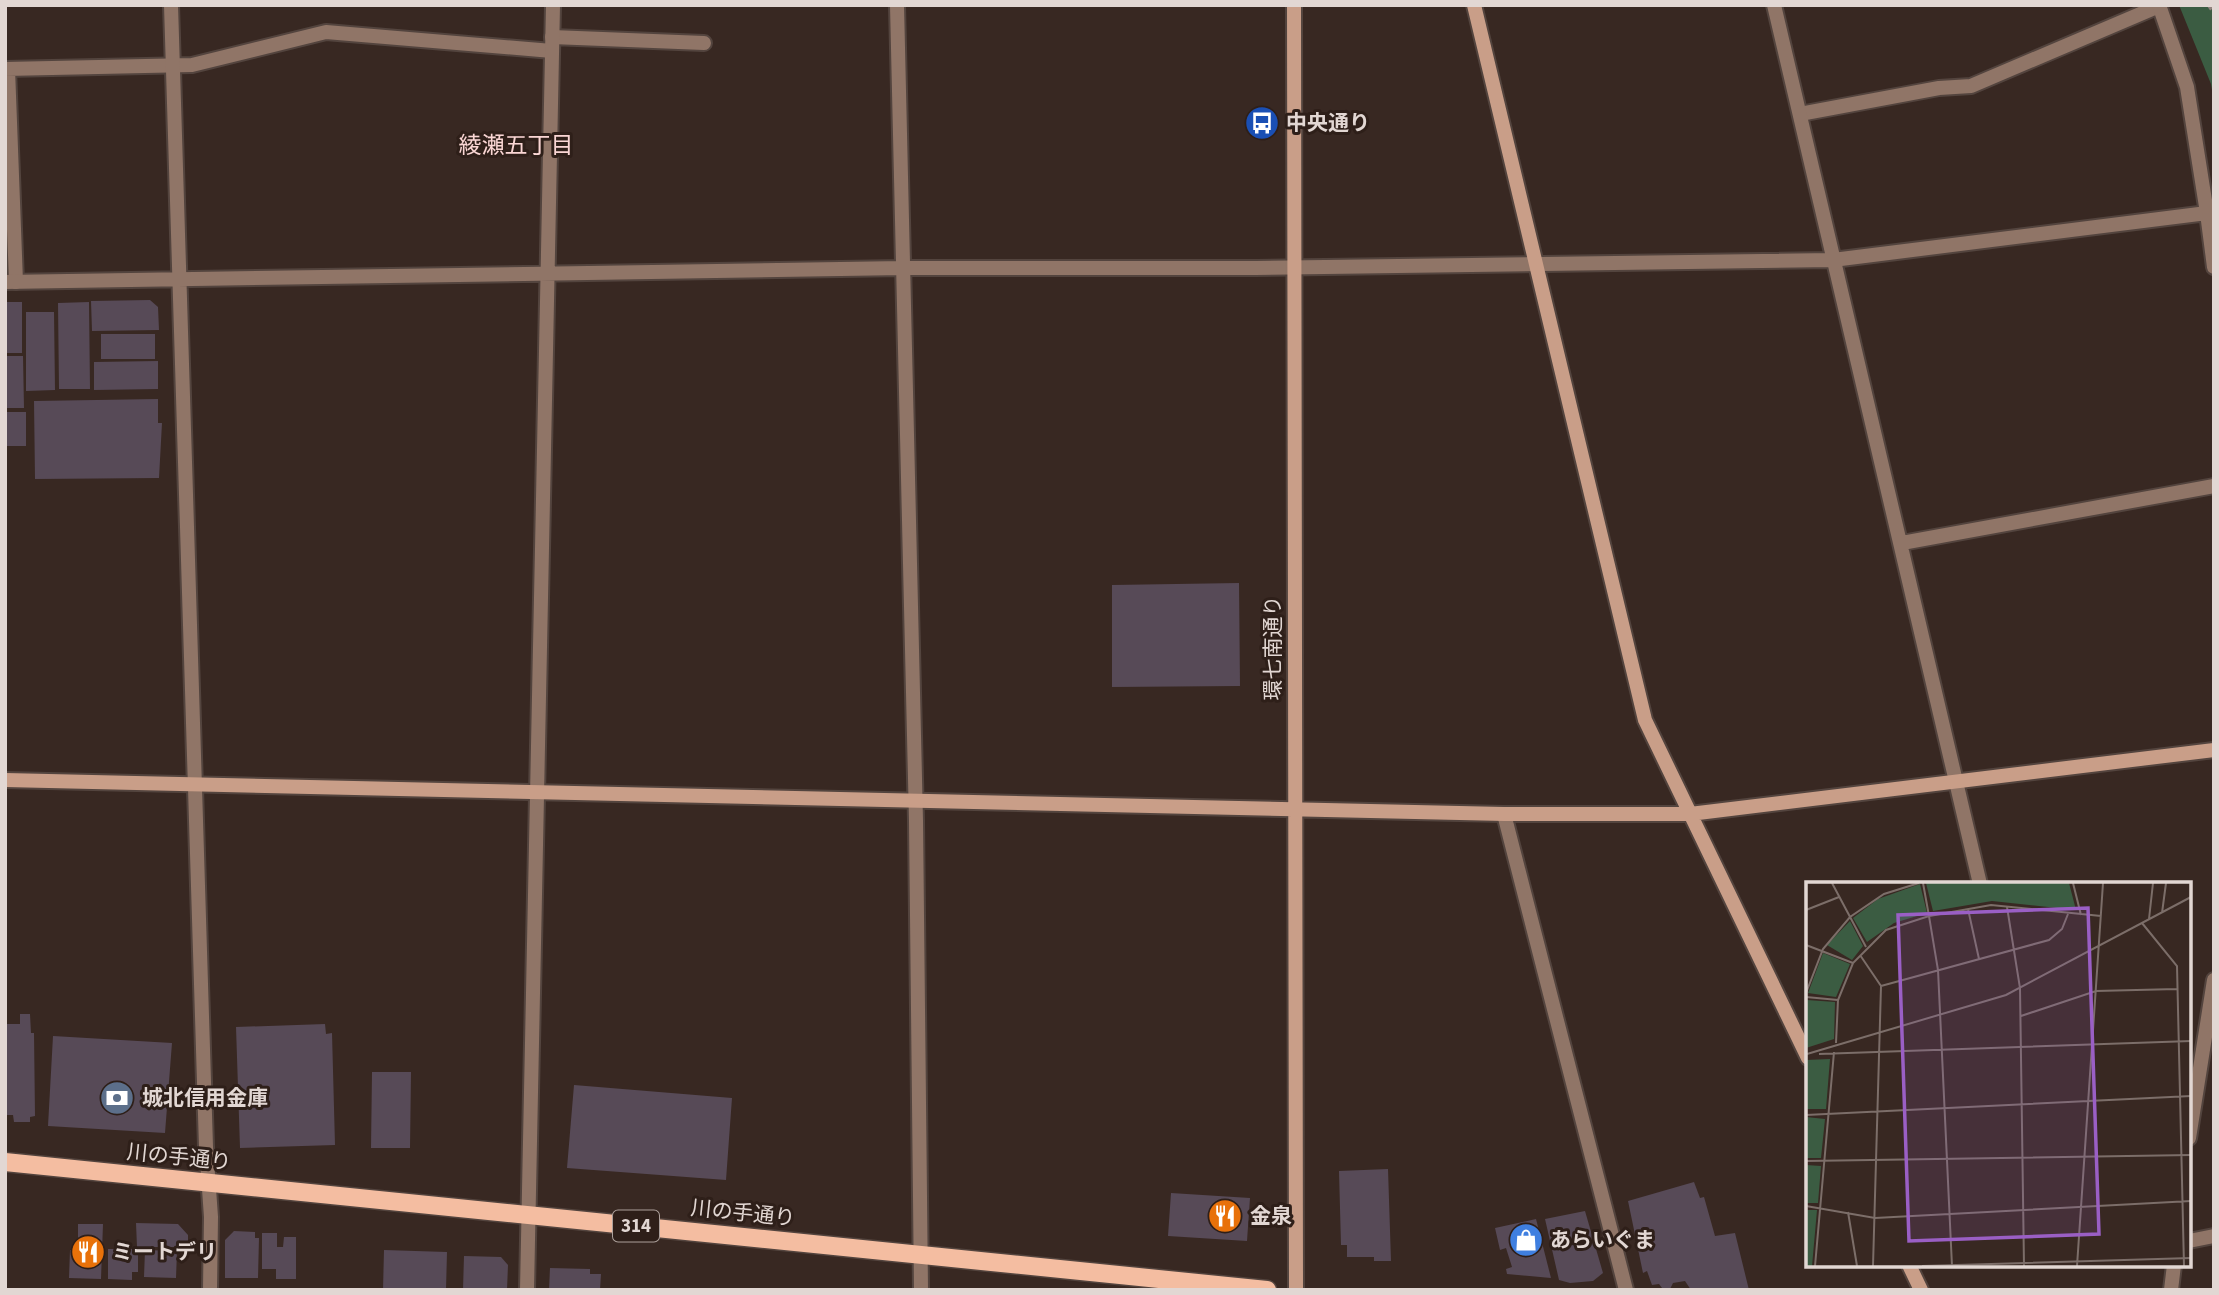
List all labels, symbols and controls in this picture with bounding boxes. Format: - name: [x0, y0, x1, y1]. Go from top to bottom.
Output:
- bus stop icon: 中央通り: [1243, 104, 1281, 142]
- place label: 中央通り: [1286, 108, 1370, 138]
- district label: 綾瀬五丁目: [459, 129, 574, 162]
- street label: 環七南通り: [1258, 596, 1288, 701]
- inset map: [1806, 882, 2191, 1267]
- bank icon: 城北信用金庫: [98, 1079, 136, 1117]
- place label: 城北信用金庫: [142, 1083, 268, 1113]
- street label: 川の手通り: [125, 1137, 233, 1177]
- street label: 川の手通り: [689, 1193, 797, 1233]
- restaurant icon: 金泉: [1206, 1197, 1244, 1235]
- place label: 金泉: [1250, 1201, 1292, 1231]
- road number: 314: [613, 1210, 659, 1242]
- shop icon: あらいぐま: [1507, 1221, 1545, 1259]
- place label: あらいぐま: [1550, 1225, 1655, 1255]
- restaurant icon: ミートデリ: [69, 1233, 107, 1271]
- place label: ミートデリ: [112, 1237, 217, 1267]

